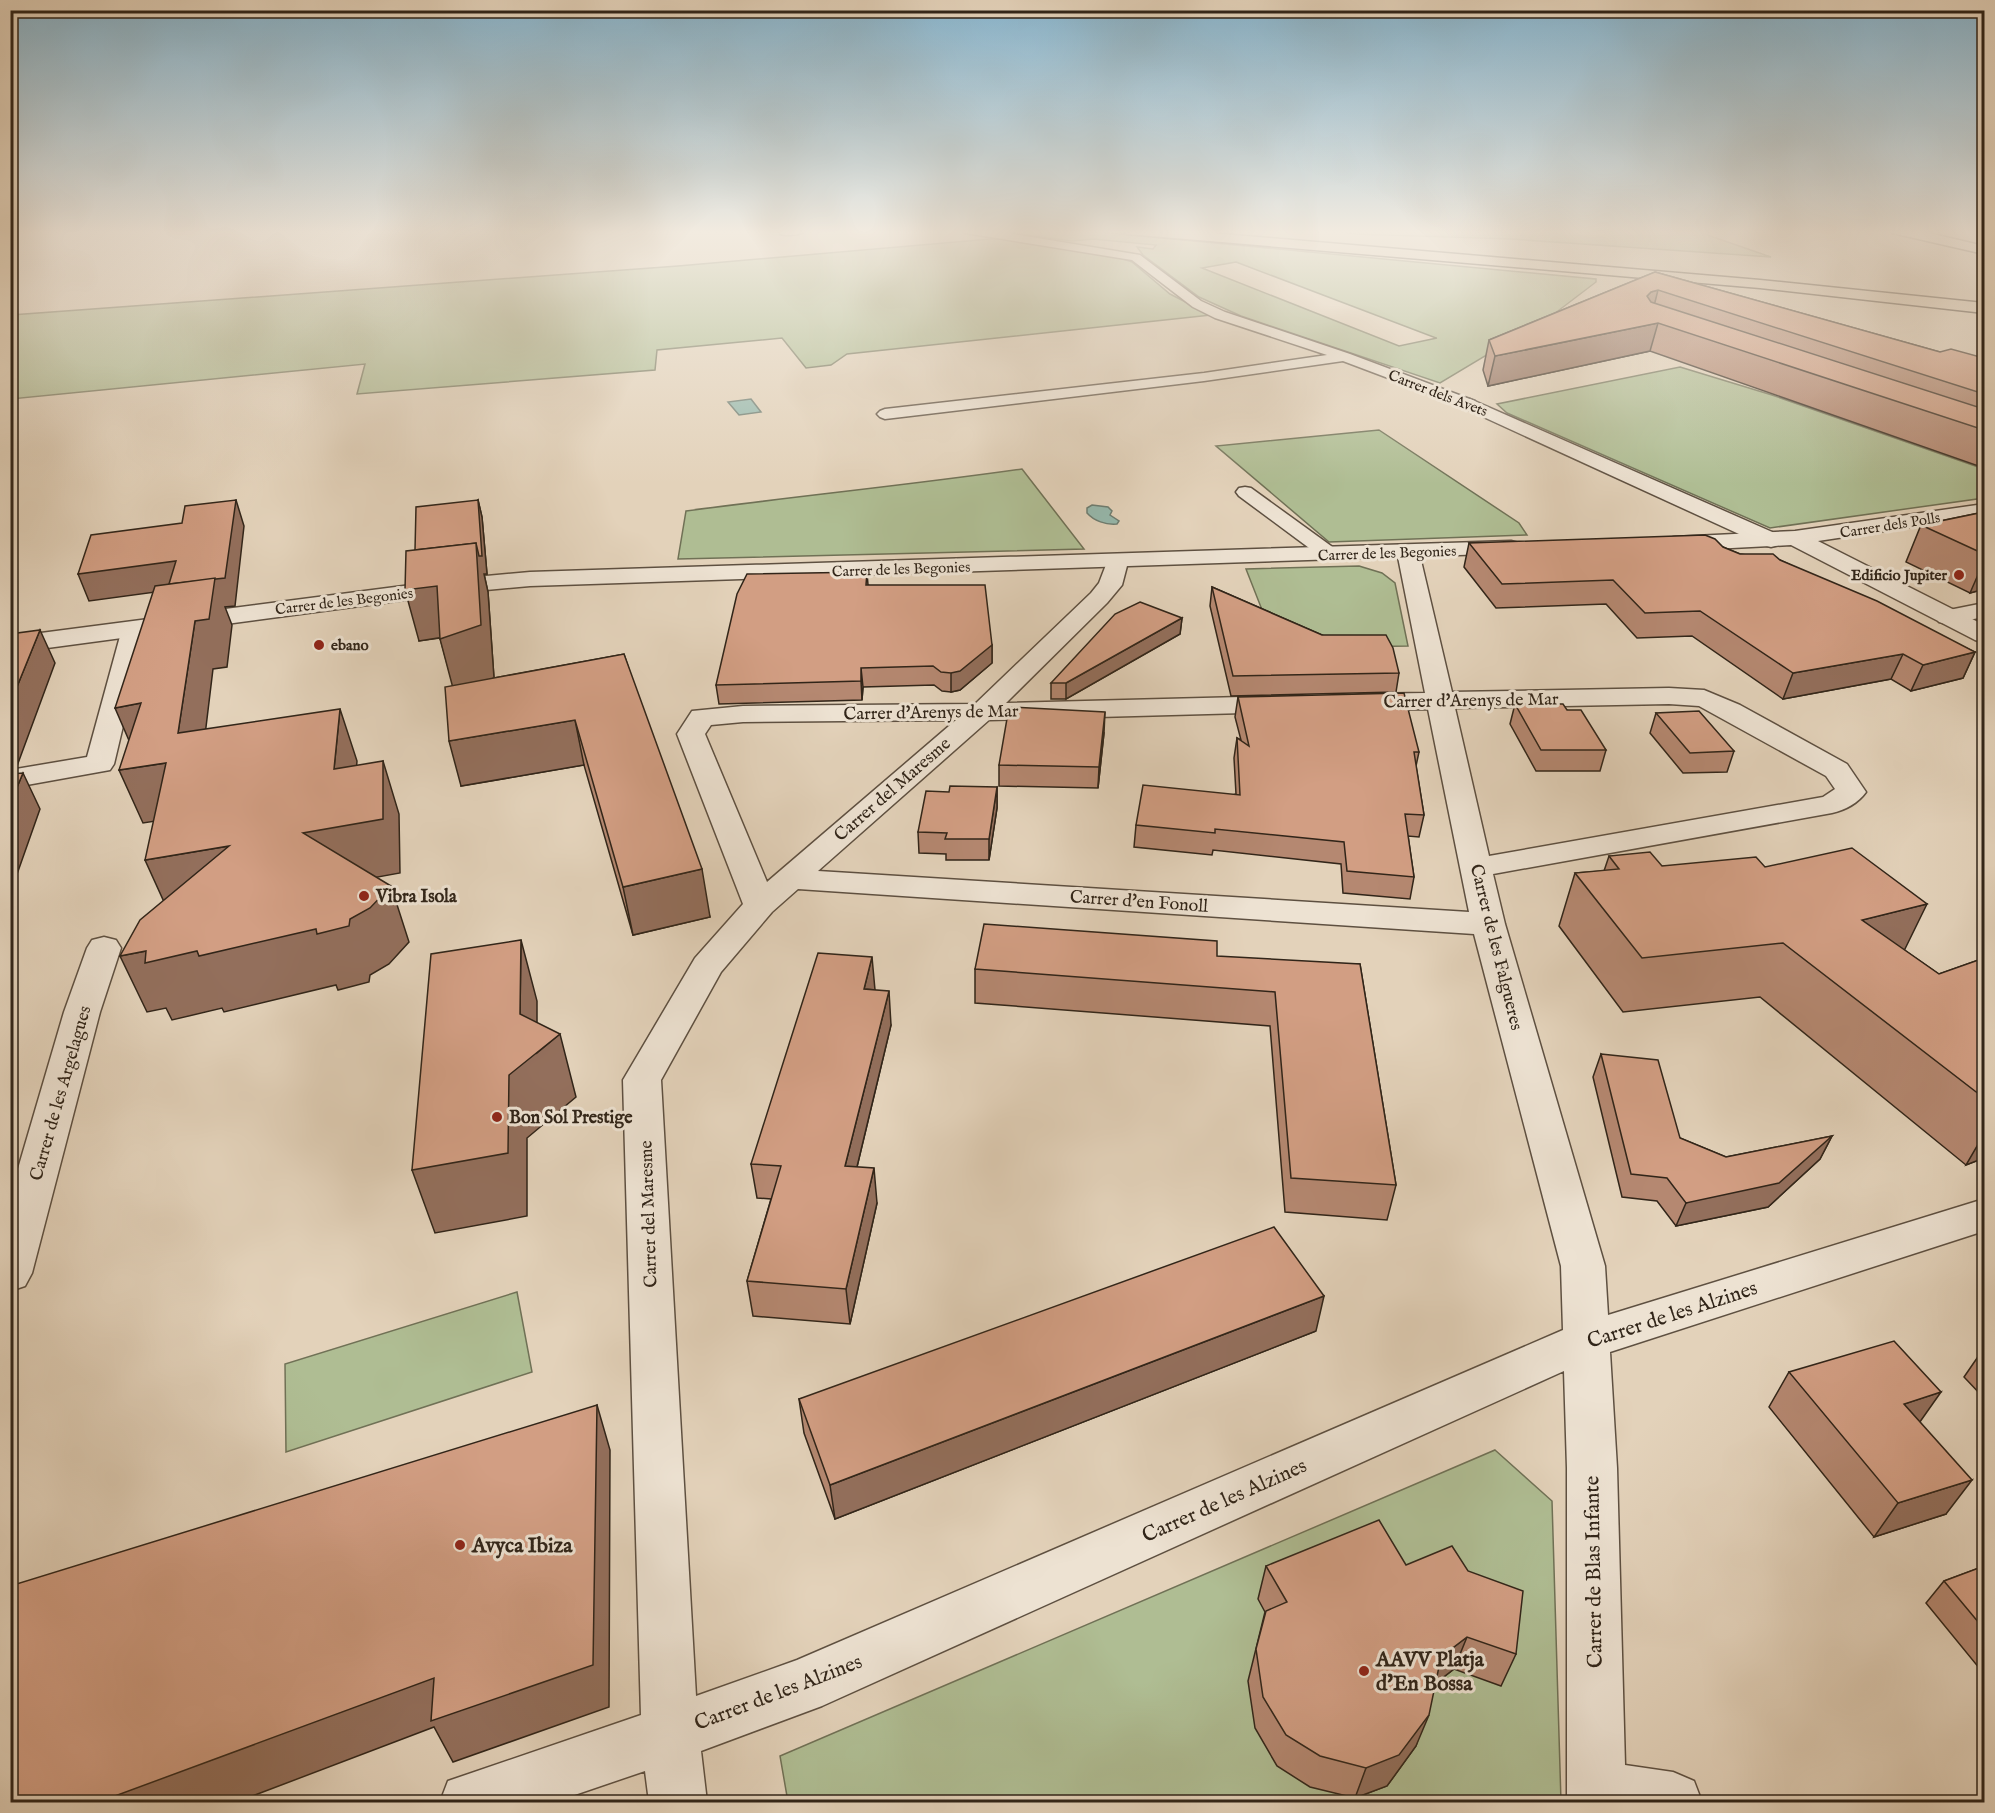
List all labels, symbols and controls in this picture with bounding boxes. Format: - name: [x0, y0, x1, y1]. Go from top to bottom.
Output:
- street label: Carrer dels Avets: [1385, 366, 1490, 421]
- street label: Carrer dels Polls: [1839, 508, 1942, 543]
- street label: Carrer de les Begonies: [1317, 542, 1457, 565]
- street label: Carrer de les Begonies: [831, 558, 971, 581]
- place label: Edificio Jupiter: [1851, 566, 1947, 585]
- marker: Edificio Jupiter: [1952, 568, 1966, 582]
- street label: Carrer de les Begonies: [274, 584, 414, 619]
- place label: ebano: [331, 636, 368, 655]
- marker: ebano: [312, 638, 326, 652]
- street label: Carrer d'Arenys de Mar: [1383, 688, 1559, 715]
- street label: Carrer d'Arenys de Mar: [843, 700, 1019, 727]
- street label: Carrer del Maresme: [830, 733, 956, 847]
- street label: Carrer de les Falgueres: [1464, 862, 1527, 1033]
- place label: Vibra Isola: [375, 886, 458, 909]
- street label: Carrer d'en Fonoll: [1069, 886, 1209, 919]
- marker: Vibra Isola: [357, 889, 371, 903]
- street label: Carrer de les Argelagues: [25, 1003, 97, 1184]
- place label: Bon Sol Prestige: [509, 1107, 633, 1130]
- marker: Bon Sol Prestige: [490, 1110, 504, 1124]
- street label: Carrer del Maresme: [635, 1140, 664, 1288]
- street label: Carrer de les Alzines: [1584, 1275, 1761, 1356]
- street label: Carrer de les Alzines: [1138, 1453, 1311, 1550]
- street label: Carrer de Blas Infante: [1579, 1475, 1610, 1668]
- place label: Avyca Ibiza: [471, 1533, 573, 1560]
- marker: Avyca Ibiza: [453, 1538, 467, 1552]
- place label: AAVV Platja d'En Bossa: [1375, 1647, 1485, 1698]
- street label: Carrer de les Alzines: [691, 1649, 866, 1738]
- marker: AAVV Platja d'En Bossa: [1357, 1664, 1371, 1678]

